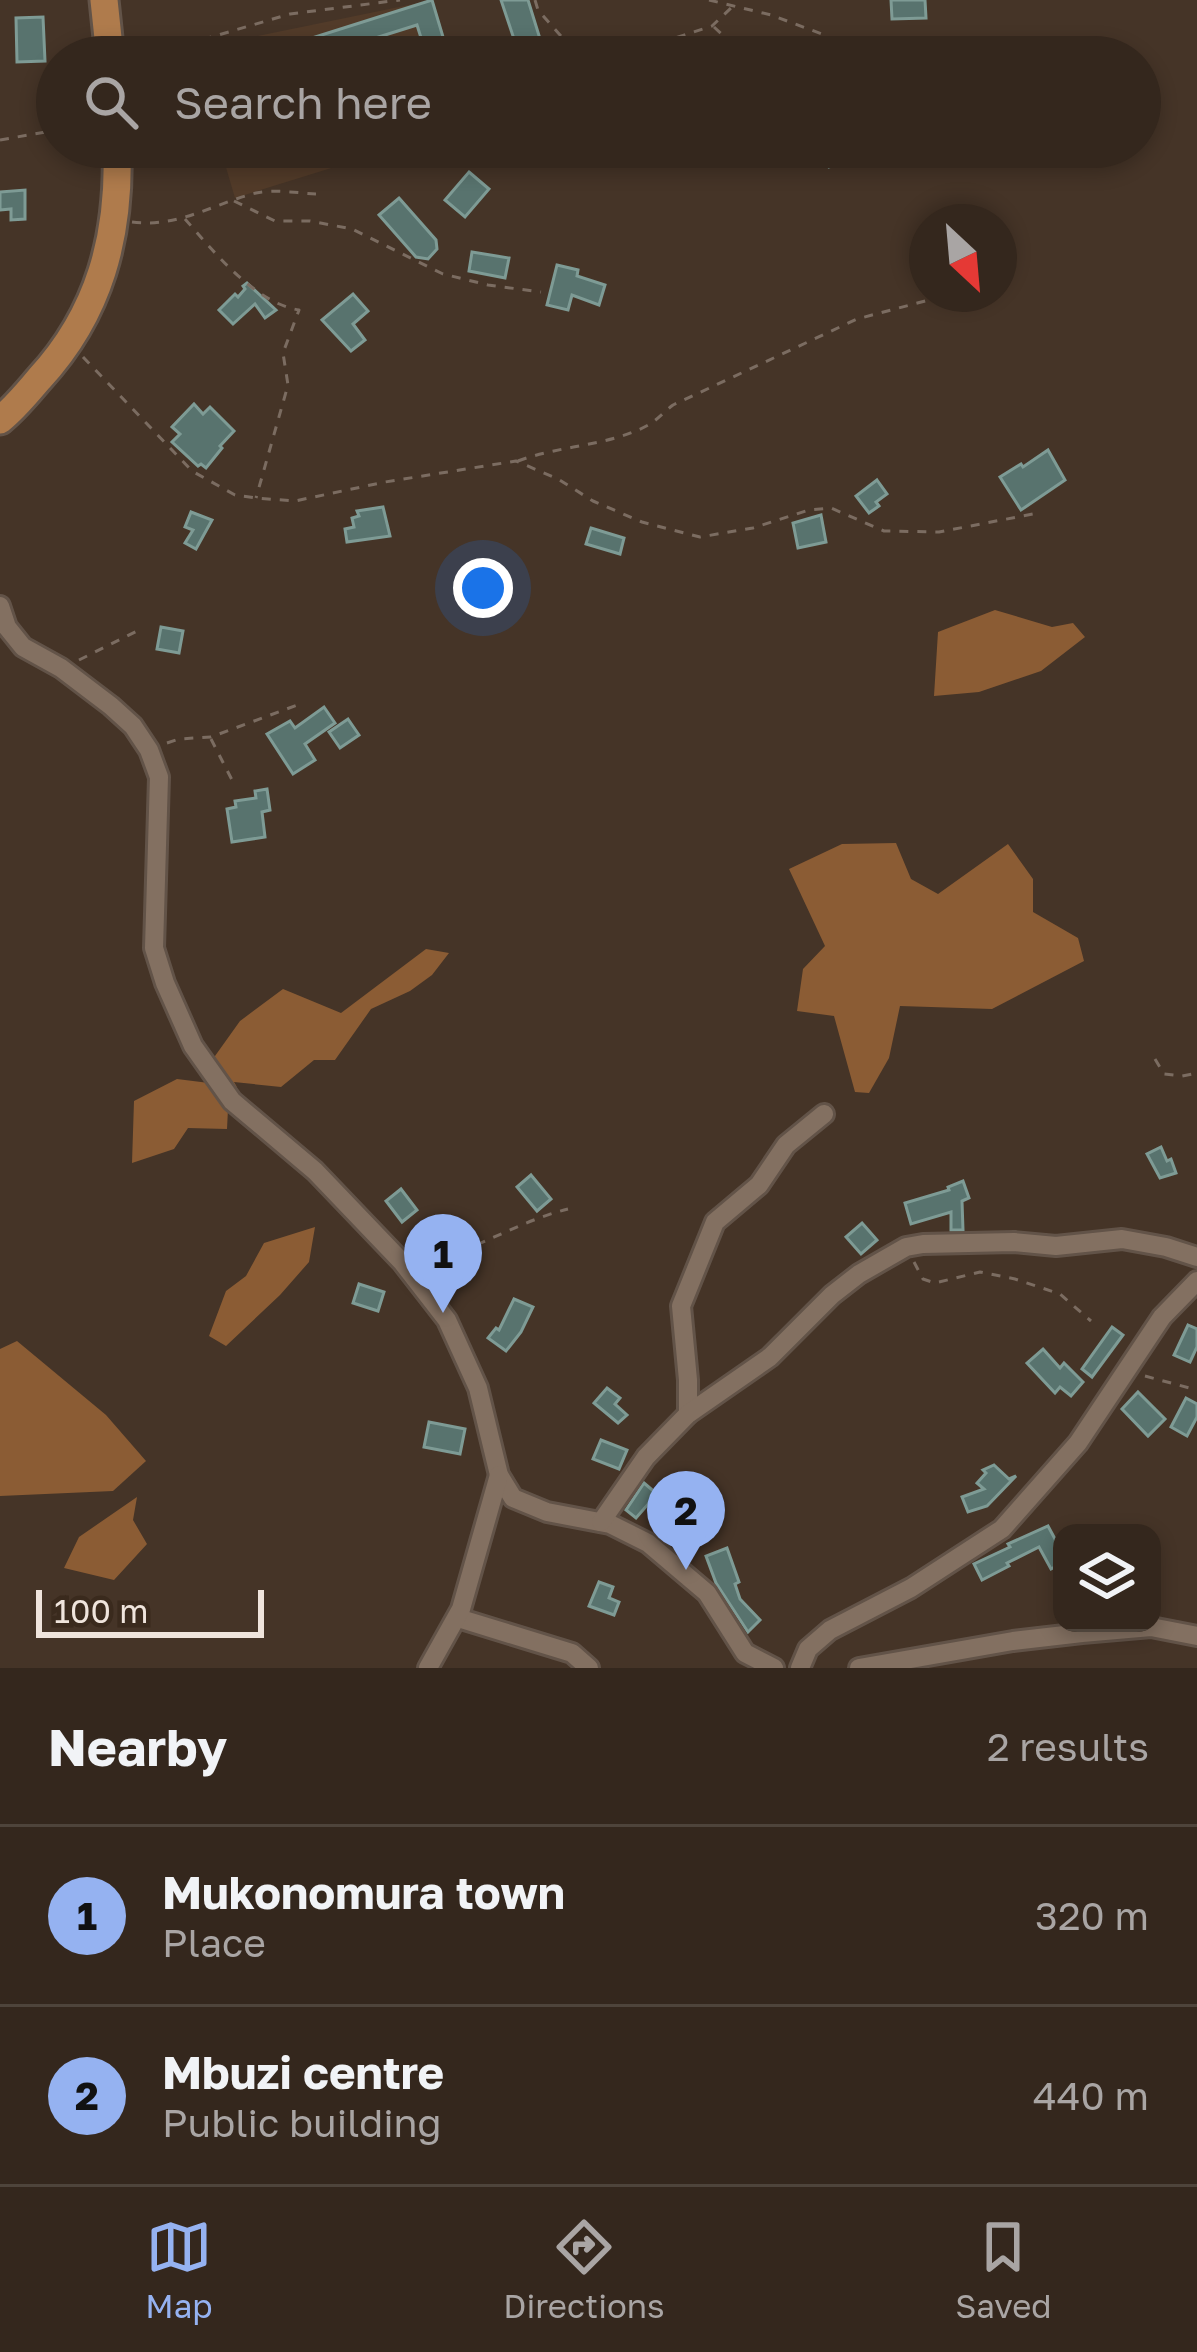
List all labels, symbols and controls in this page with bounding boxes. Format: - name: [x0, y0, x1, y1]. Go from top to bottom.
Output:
- search box: [36, 36, 1161, 168]
- icon: search: [78, 69, 144, 135]
- text: Search here: [174, 75, 432, 129]
- north arrow: [909, 204, 1017, 312]
- your location: [453, 558, 513, 618]
- pin: 1: [404, 1214, 482, 1313]
- pin: 2: [647, 1471, 725, 1570]
- map controls: [1053, 1524, 1161, 1632]
- button: layers: [1053, 1524, 1161, 1632]
- scale bar: [36, 1584, 264, 1637]
- text: 100 m: [54, 1591, 148, 1630]
- text: Nearby: [48, 1716, 227, 1777]
- text: 2 results: [987, 1723, 1149, 1770]
- text: Mukonomura town: [162, 1865, 565, 1919]
- text: 1: [77, 1892, 97, 1939]
- text: 320 m: [1035, 1892, 1149, 1939]
- text: Place: [162, 1919, 266, 1966]
- text: Mbuzi centre: [162, 2045, 444, 2099]
- text: 2: [75, 2072, 99, 2119]
- text: 440 m: [1033, 2072, 1149, 2119]
- text: Public building: [162, 2099, 442, 2146]
- tab: Map: [145, 2214, 213, 2325]
- tab: Directions: [503, 2214, 665, 2325]
- tab: Saved: [955, 2214, 1052, 2325]

